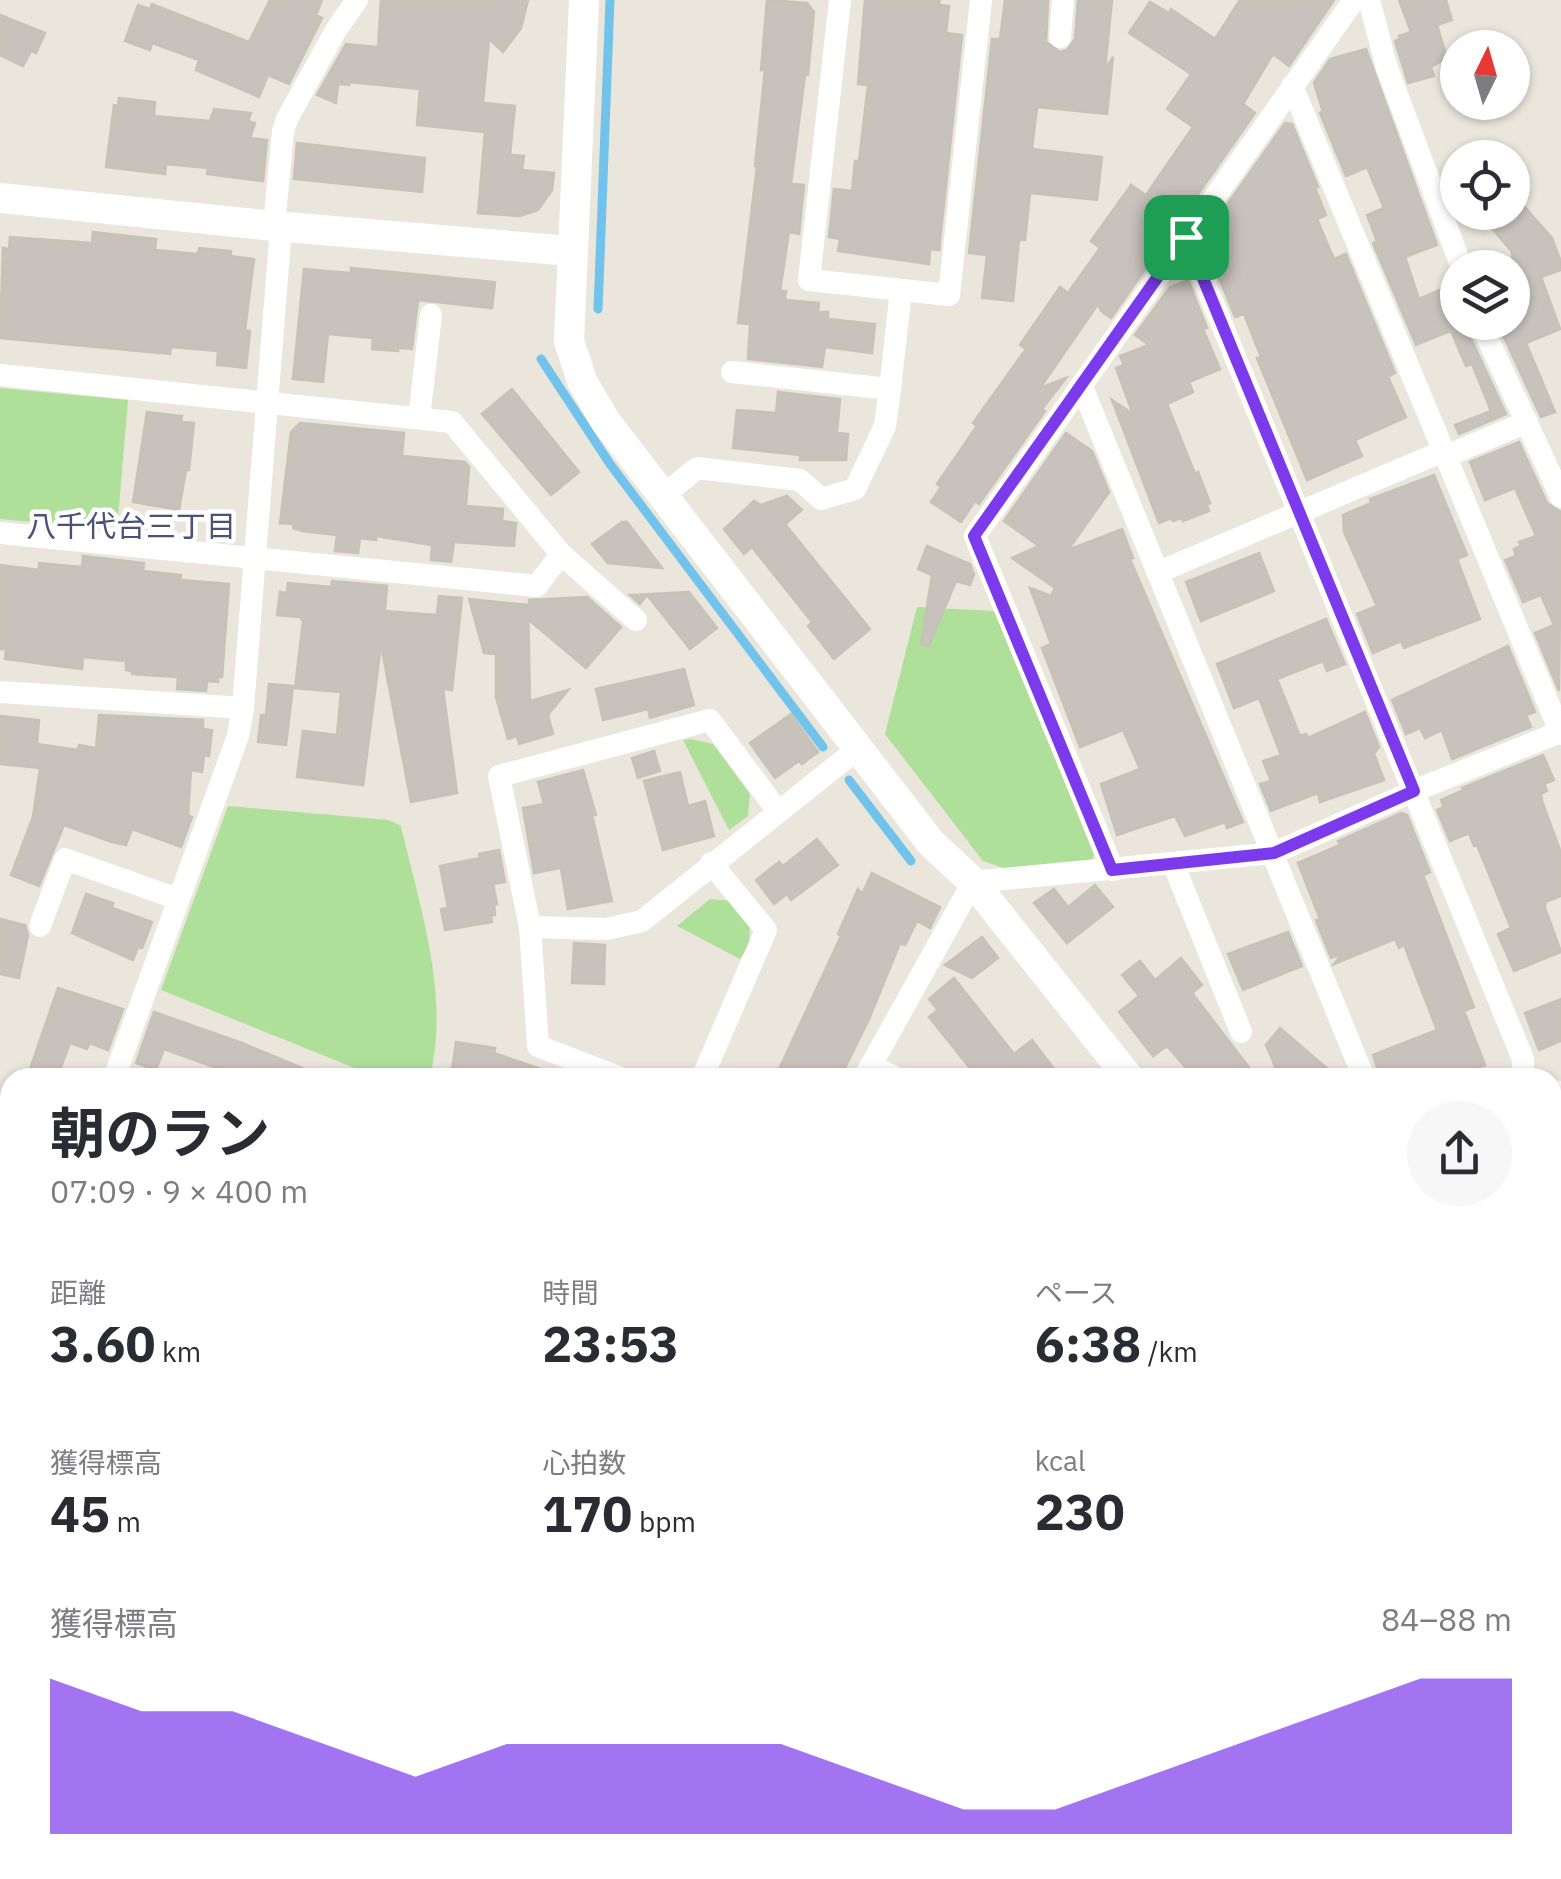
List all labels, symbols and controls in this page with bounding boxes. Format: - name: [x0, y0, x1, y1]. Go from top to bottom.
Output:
- north arrow: [1440, 30, 1530, 120]
- map controls: [1440, 30, 1530, 340]
- button: locate: [1440, 140, 1530, 230]
- pin: [1144, 195, 1229, 280]
- icon: arrive: [1159, 210, 1214, 265]
- button: layers: [1440, 250, 1530, 340]
- district label: 八千代台三丁目: [26, 506, 236, 545]
- text: 朝のラン: [50, 1097, 270, 1168]
- button: share: [1407, 1101, 1512, 1206]
- text: 07:09 · 9 × 400 m: [50, 1170, 308, 1212]
- text: 距離: [50, 1274, 106, 1311]
- text: 時間: [542, 1274, 598, 1311]
- text: ペース: [1035, 1274, 1117, 1311]
- text: 3.60: [50, 1311, 156, 1376]
- text: 23:53: [542, 1311, 679, 1376]
- text: 6:38: [1035, 1311, 1141, 1376]
- text: km: [156, 1333, 201, 1370]
- text: /km: [1141, 1333, 1198, 1370]
- text: kcal: [1035, 1442, 1086, 1479]
- text: 獲得標高: [50, 1444, 162, 1481]
- text: 心拍数: [542, 1444, 626, 1481]
- text: 230: [1035, 1479, 1125, 1544]
- text: 45: [50, 1481, 110, 1546]
- text: 170: [542, 1481, 632, 1546]
- text: m: [110, 1503, 141, 1540]
- text: bpm: [632, 1503, 696, 1540]
- text: 84–88 m: [1381, 1598, 1512, 1640]
- text: 獲得標高: [50, 1602, 178, 1644]

